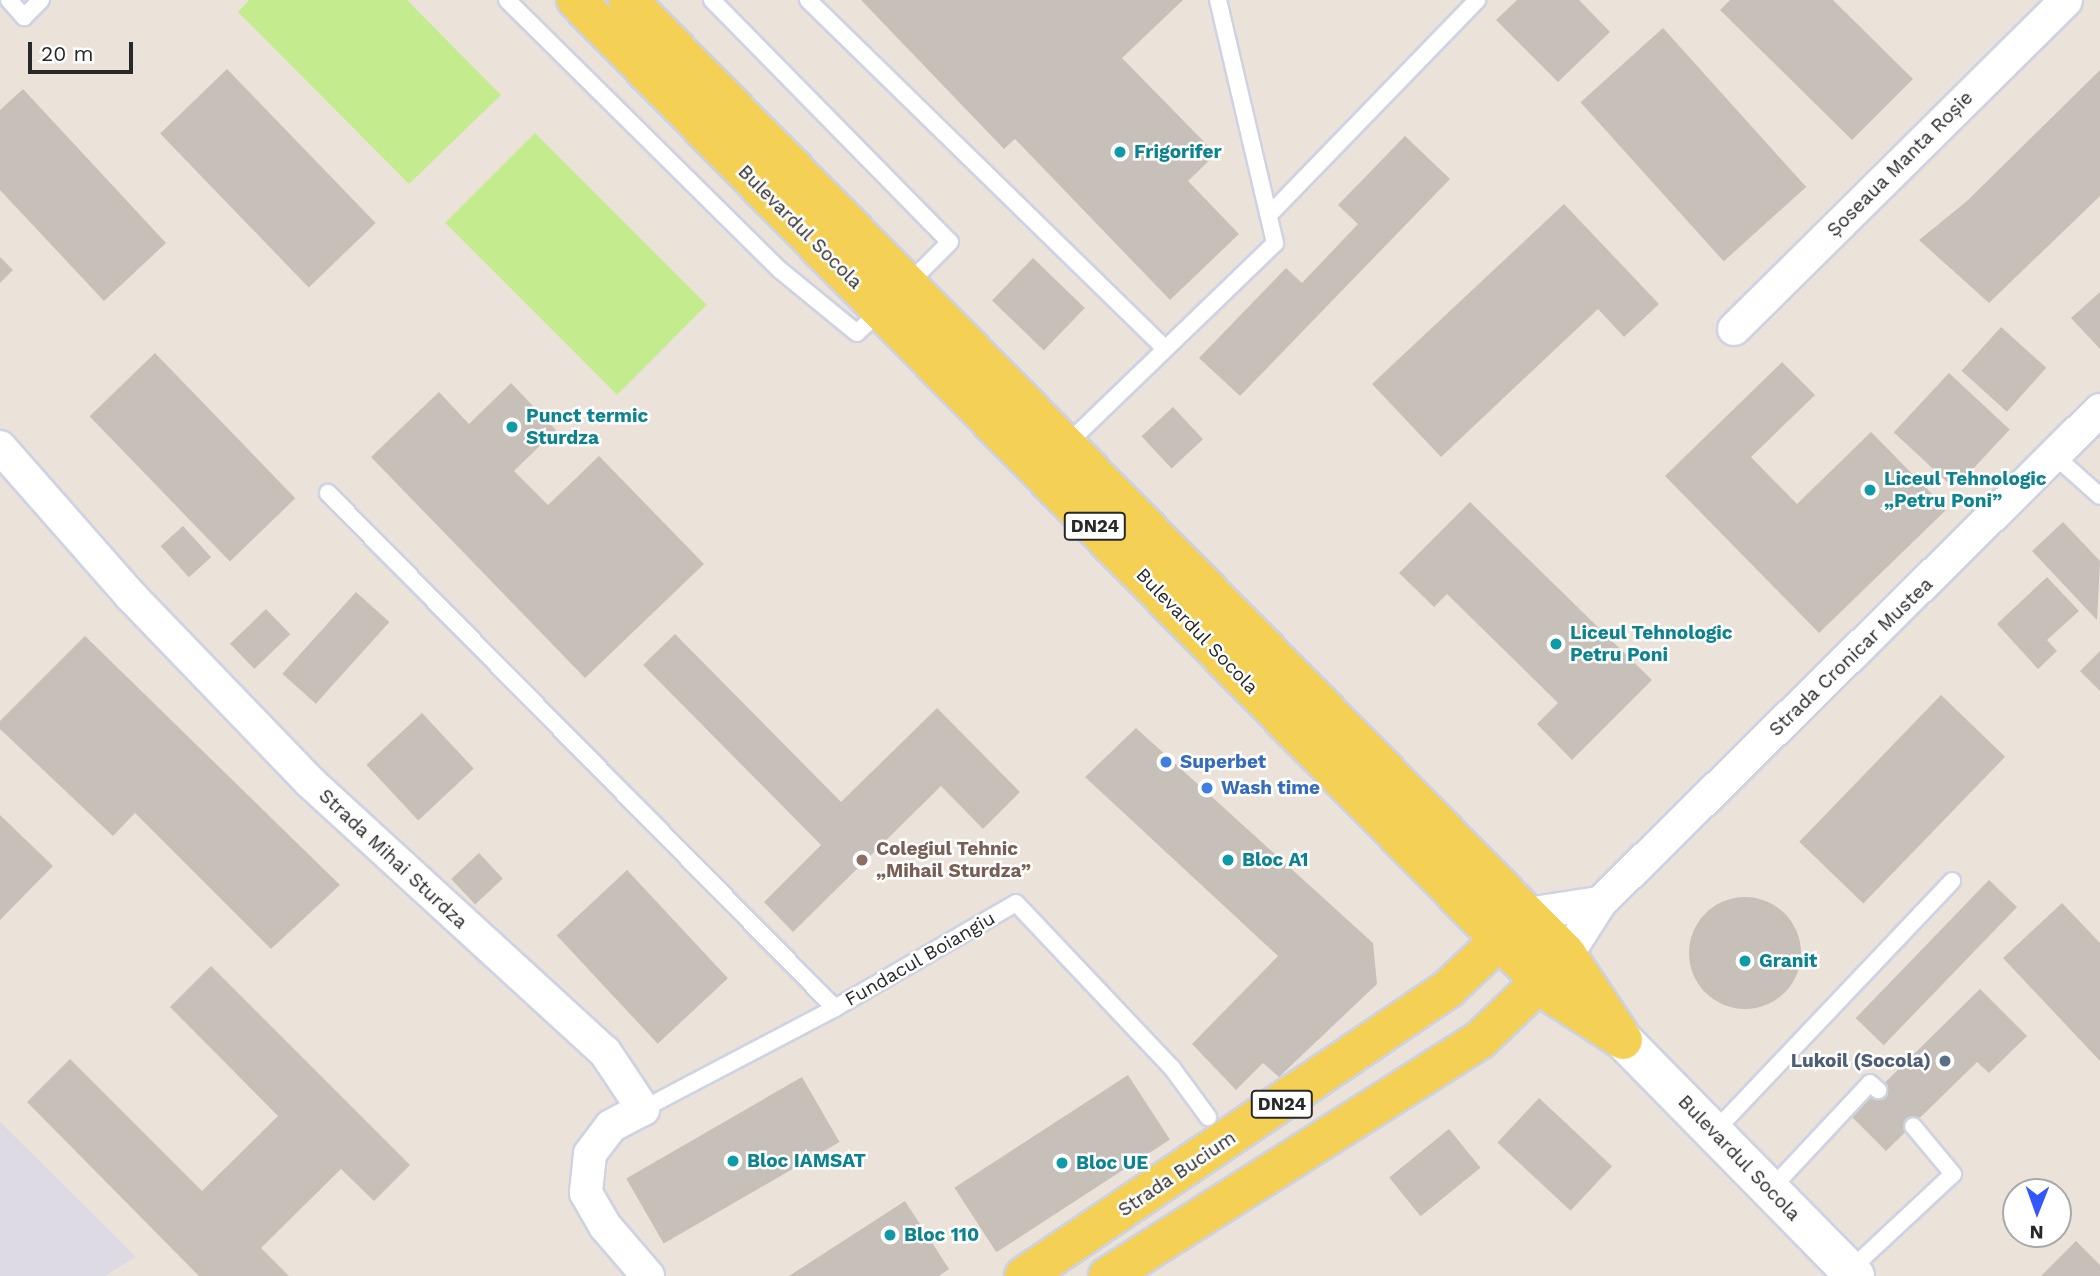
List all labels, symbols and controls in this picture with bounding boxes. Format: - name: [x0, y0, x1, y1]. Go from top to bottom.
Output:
- scale bar: [32, 28, 136, 72]
- text: 20 m: [41, 41, 93, 66]
- street label: Șoseaua Manta Roșie: [1822, 86, 1978, 242]
- place label: Frigorifer: [1134, 141, 1222, 163]
- marker: Frigorifer: [1112, 144, 1128, 160]
- street label: Bulevardul Socola: [733, 160, 867, 294]
- place label: Punct termic Sturdza: [526, 405, 648, 449]
- marker: Punct termic Sturdza: [504, 419, 520, 435]
- place label: Liceul Tehnologic „Petru Poni”: [1884, 468, 2047, 512]
- marker: Liceul Tehnologic „Petru Poni”: [1862, 482, 1878, 498]
- road number: DN24: [1064, 512, 1126, 540]
- street label: Bulevardul Socola: [1131, 563, 1263, 699]
- street label: Strada Cronicar Mustea: [1764, 573, 1938, 741]
- place label: Liceul Tehnologic Petru Poni: [1570, 622, 1733, 666]
- marker: Liceul Tehnologic Petru Poni: [1548, 636, 1564, 652]
- place label: Superbet: [1180, 751, 1266, 773]
- marker: Superbet: [1158, 754, 1174, 770]
- place label: Wash time: [1221, 777, 1320, 799]
- marker: Wash time: [1199, 780, 1215, 796]
- street label: Strada Mihai Sturdza: [314, 784, 472, 934]
- place label: Colegiul Tehnic „Mihail Sturdza”: [876, 838, 1031, 882]
- place label: Bloc A1: [1242, 849, 1309, 871]
- marker: Colegiul Tehnic „Mihail Sturdza”: [854, 852, 870, 868]
- marker: Bloc A1: [1220, 852, 1236, 868]
- street label: Fundacul Boiangiu: [841, 907, 999, 1011]
- place label: Granit: [1759, 950, 1817, 972]
- marker: Granit: [1737, 953, 1753, 969]
- place label: Lukoil (Socola): [1790, 1050, 1931, 1072]
- marker: Lukoil (Socola): [1937, 1053, 1953, 1069]
- road number: DN24: [1250, 1090, 1314, 1119]
- street label: Bulevardul Socola: [1673, 1090, 1805, 1226]
- street label: Strada Bucium: [1114, 1126, 1240, 1222]
- place label: Bloc IAMSAT: [747, 1150, 866, 1172]
- place label: Bloc UE: [1076, 1152, 1148, 1174]
- marker: Bloc IAMSAT: [725, 1153, 741, 1169]
- marker: Bloc UE: [1054, 1155, 1070, 1171]
- north arrow: [2002, 1178, 2072, 1248]
- text: N: [2029, 1221, 2044, 1244]
- place label: Bloc 110: [904, 1224, 979, 1246]
- marker: Bloc 110: [882, 1227, 898, 1243]

